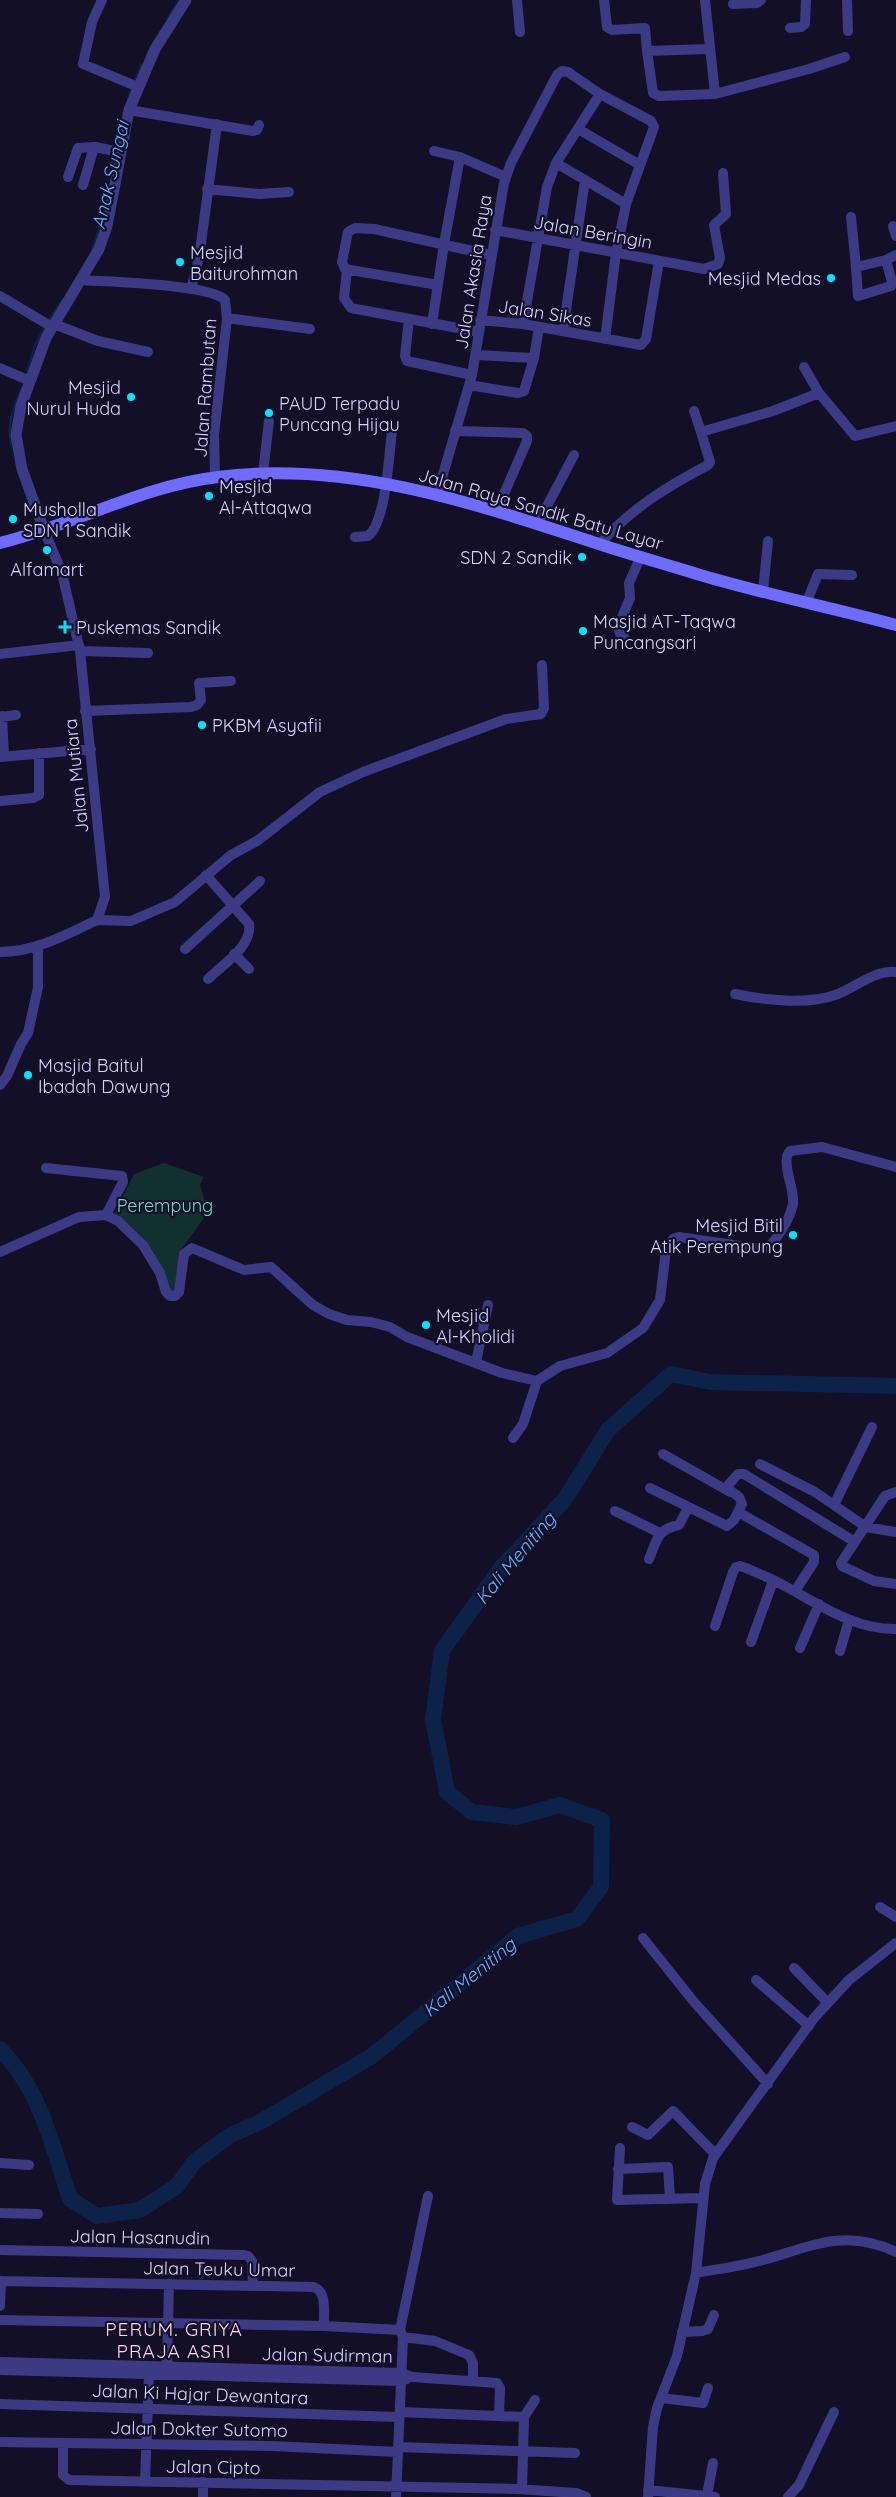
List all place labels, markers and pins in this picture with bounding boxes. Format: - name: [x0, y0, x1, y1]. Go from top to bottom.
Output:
- place label: Mesjid Baiturohman: [190, 241, 298, 285]
- marker: Mesjid Baiturohman: [174, 256, 186, 268]
- place label: Mesjid Medas: [708, 267, 821, 290]
- marker: Mesjid Medas: [825, 272, 837, 284]
- place label: Mesjid Nurul Huda: [26, 376, 121, 420]
- marker: Mesjid Nurul Huda: [125, 391, 137, 403]
- place label: PAUD Terpadu Puncang Hijau: [279, 392, 400, 436]
- marker: PAUD Terpadu Puncang Hijau: [263, 407, 275, 419]
- place label: Mesjid Al-Attaqwa: [219, 475, 312, 519]
- marker: Mesjid Al-Attaqwa: [203, 490, 215, 502]
- place label: Musholla SDN 1 Sandik: [23, 498, 131, 542]
- marker: Musholla SDN 1 Sandik: [7, 513, 19, 525]
- marker: Alfamart: [41, 544, 53, 556]
- place label: SDN 2 Sandik: [460, 546, 572, 569]
- marker: SDN 2 Sandik: [576, 551, 588, 563]
- place label: Alfamart: [10, 558, 84, 581]
- place label: Masjid AT-Taqwa Puncangsari: [593, 610, 736, 654]
- place label: Puskemas Sandik: [76, 616, 221, 639]
- marker: Puskemas Sandik: [58, 620, 72, 634]
- marker: Masjid AT-Taqwa Puncangsari: [577, 625, 589, 637]
- place label: PKBM Asyafii: [212, 714, 322, 737]
- marker: PKBM Asyafii: [196, 719, 208, 731]
- place label: Masjid Baitul Ibadah Dawung: [38, 1054, 170, 1098]
- marker: Masjid Baitul Ibadah Dawung: [22, 1069, 34, 1081]
- place label: Mesjid Bitil Atik Perempung: [650, 1214, 783, 1258]
- marker: Mesjid Bitil Atik Perempung: [787, 1229, 799, 1241]
- place label: Mesjid Al-Kholidi: [436, 1304, 515, 1348]
- marker: Mesjid Al-Kholidi: [420, 1319, 432, 1331]

